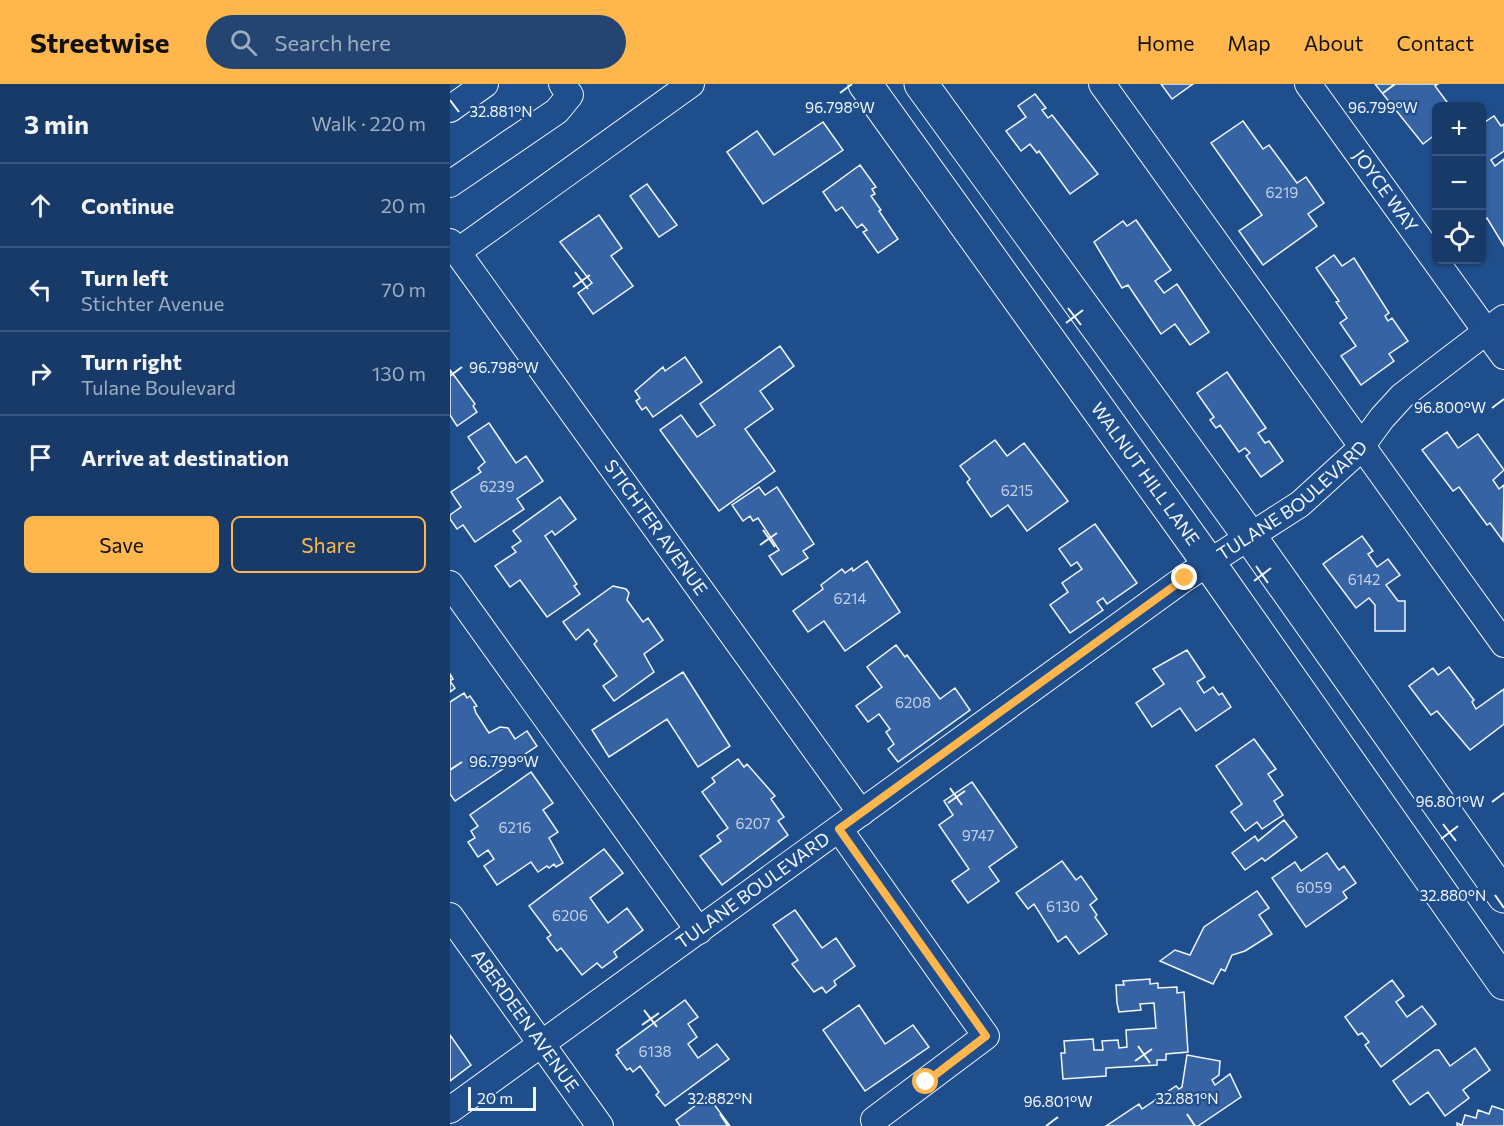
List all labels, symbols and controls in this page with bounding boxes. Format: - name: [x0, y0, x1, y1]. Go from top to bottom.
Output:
- search box: [206, 15, 626, 69]
- text: Streetwise: [30, 25, 170, 59]
- icon: search: [227, 26, 260, 59]
- text: Search here: [275, 29, 391, 56]
- text: Home: [1137, 30, 1194, 55]
- text: Map: [1227, 30, 1271, 55]
- text: About: [1304, 30, 1363, 55]
- text: Contact: [1396, 30, 1474, 55]
- text: 96.798°W: [805, 98, 875, 116]
- text: 96.799°W: [1348, 98, 1418, 116]
- text: 32.881°N: [469, 102, 533, 120]
- map controls: [1432, 102, 1486, 264]
- button: +: [1432, 102, 1486, 156]
- text: 3 min: [24, 108, 89, 139]
- text: Walk · 220 m: [311, 111, 426, 135]
- street label: JOYCE WAY: [1349, 145, 1423, 236]
- button: −: [1432, 156, 1486, 210]
- house number: 6219: [1266, 183, 1298, 201]
- icon: ahead: [24, 189, 57, 222]
- text: Continue: [81, 192, 174, 219]
- text: 20 m: [381, 193, 426, 217]
- button: locate: [1432, 210, 1486, 264]
- text: Turn left: [81, 264, 168, 291]
- icon: left: [24, 273, 57, 306]
- text: 70 m: [381, 277, 426, 301]
- text: Stichter Avenue: [81, 291, 224, 315]
- text: Turn right: [81, 348, 182, 375]
- icon: right: [24, 357, 57, 390]
- text: 96.798°W: [469, 358, 539, 376]
- text: 130 m: [372, 361, 426, 385]
- text: Tulane Boulevard: [81, 375, 236, 399]
- street label: WALNUT HILL LANE: [1087, 397, 1204, 549]
- text: 96.800°W: [1414, 398, 1486, 416]
- street label: TULANE BOULEVARD: [1213, 436, 1372, 565]
- icon: arrive: [24, 441, 57, 474]
- text: Arrive at destination: [81, 444, 289, 471]
- street label: STICHTER AVENUE: [600, 455, 713, 599]
- house number: 6239: [479, 477, 515, 495]
- house number: 6215: [1001, 481, 1033, 499]
- button: Save: [24, 516, 219, 573]
- button: Share: [231, 516, 426, 573]
- route end: [1171, 564, 1197, 590]
- house number: 6142: [1348, 570, 1380, 588]
- house number: 6214: [834, 589, 866, 607]
- house number: 6208: [895, 693, 931, 711]
- text: 96.799°W: [469, 752, 539, 770]
- text: 96.801°W: [1415, 792, 1485, 810]
- house number: 6207: [736, 814, 771, 832]
- house number: 6216: [499, 818, 531, 836]
- house number: 9747: [962, 826, 994, 844]
- street label: TULANE BOULEVARD: [671, 827, 834, 953]
- house number: 6059: [1296, 878, 1332, 896]
- text: 32.880°N: [1420, 886, 1486, 904]
- house number: 6130: [1046, 897, 1080, 915]
- house number: 6206: [552, 906, 588, 924]
- street label: ABERDEEN AVENUE: [467, 945, 584, 1096]
- house number: 6138: [638, 1042, 672, 1060]
- route start: [912, 1068, 938, 1094]
- scale bar: [468, 1084, 536, 1112]
- text: 20 m: [477, 1088, 513, 1107]
- text: 32.882°N: [687, 1089, 753, 1107]
- text: 32.881°N: [1155, 1089, 1219, 1107]
- text: 96.801°W: [1023, 1092, 1093, 1110]

